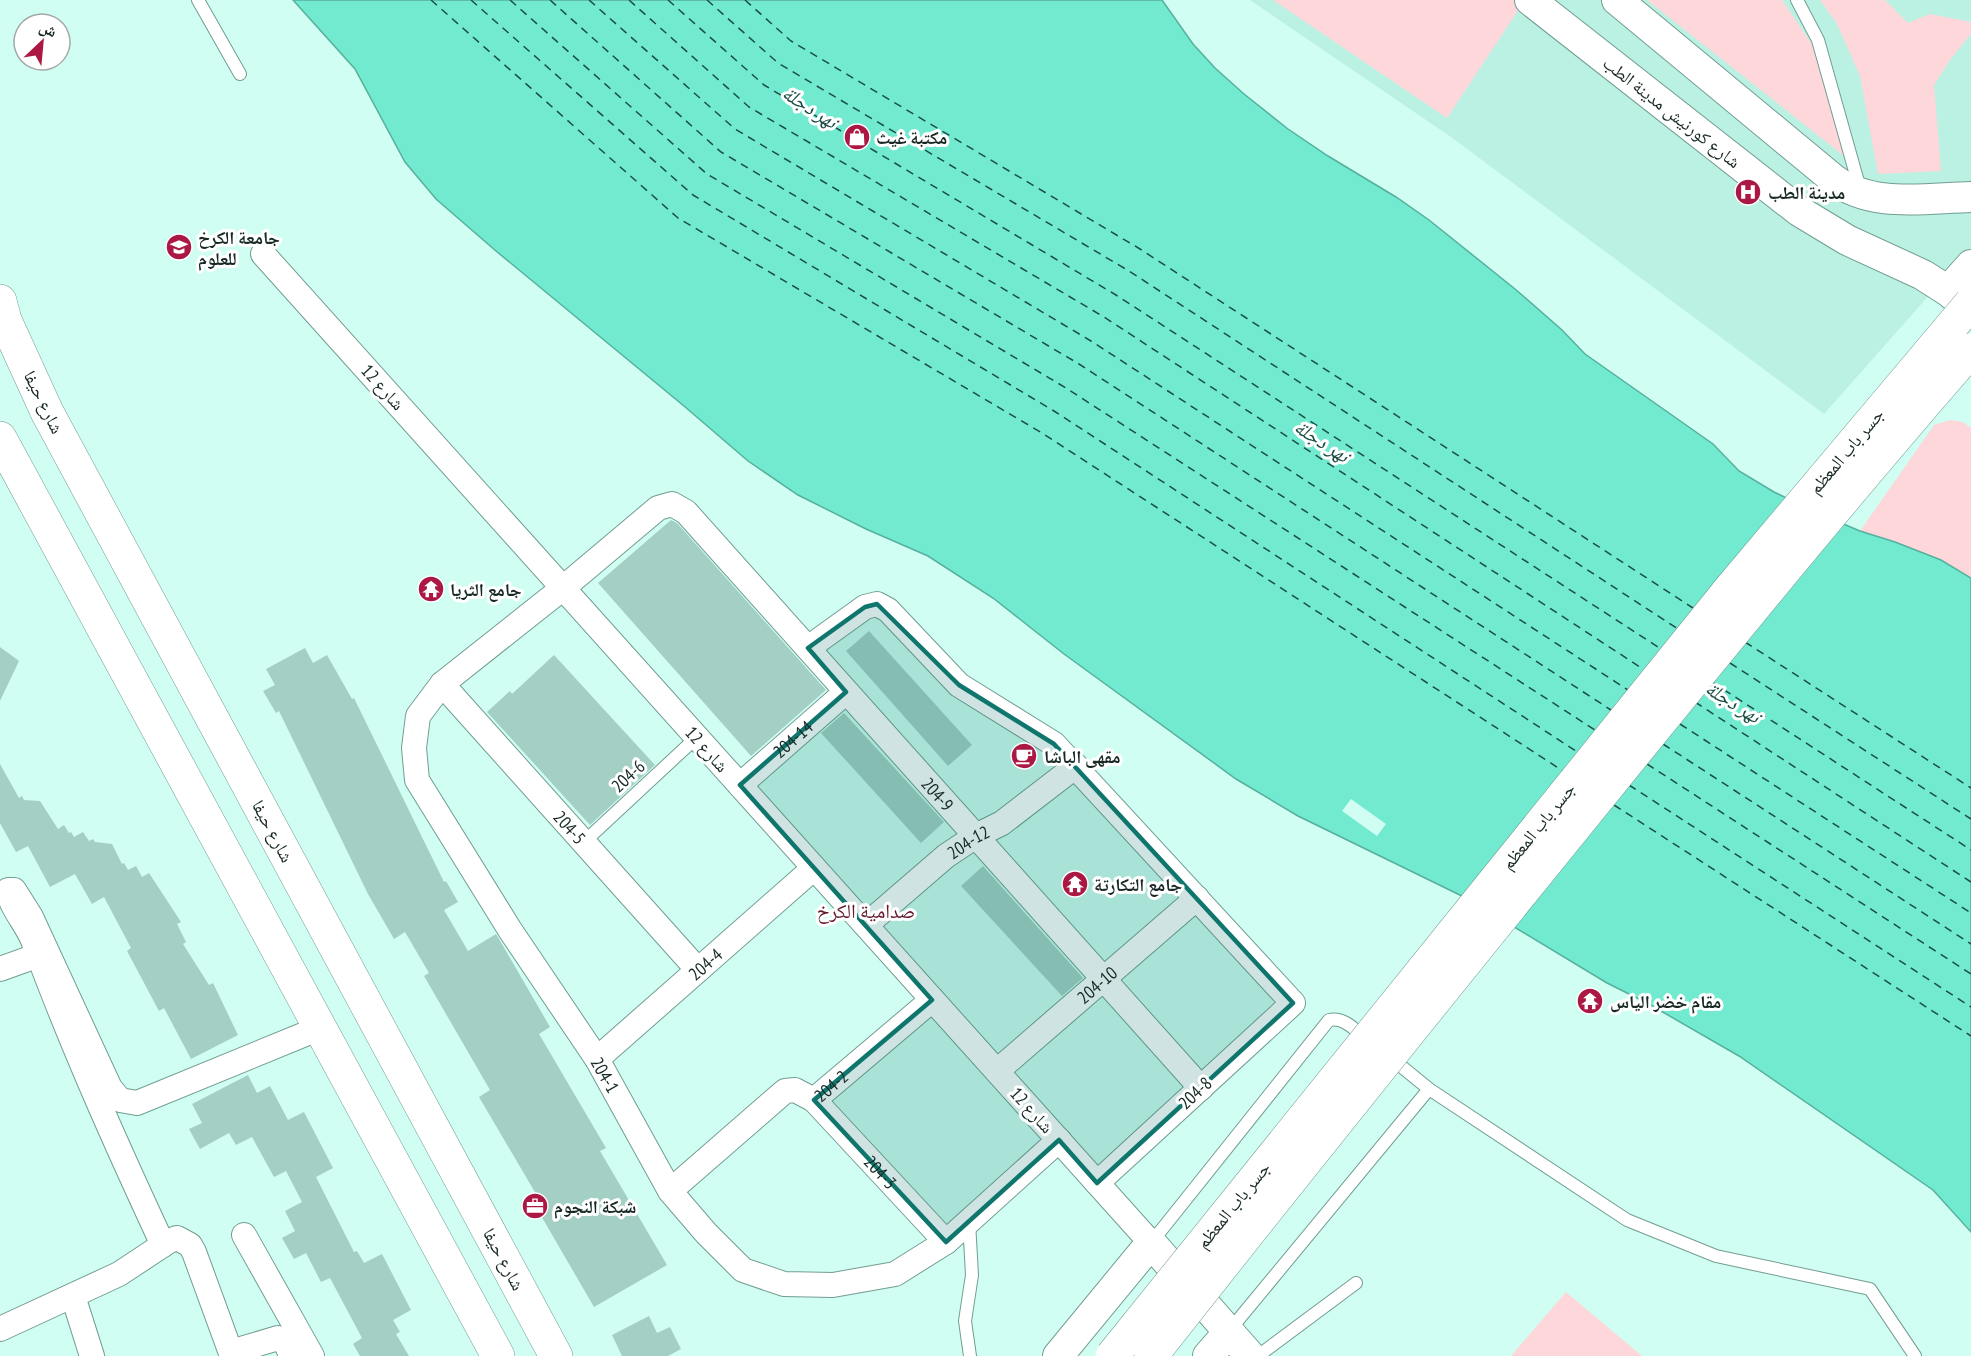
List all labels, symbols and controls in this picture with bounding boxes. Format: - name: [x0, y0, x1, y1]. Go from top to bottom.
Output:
- north arrow: [12, 12, 72, 72]
- text: ش: [37, 16, 61, 41]
- street label: شارع كورنيش مدينة الطب: [1598, 51, 1746, 173]
- water label: نهر دجلة: [778, 80, 845, 136]
- shop icon: مكتبة غيث: [842, 122, 872, 152]
- place label: مكتبة غيث: [876, 126, 947, 149]
- hospital icon: مدينة الطب: [1733, 177, 1763, 207]
- place label: مدينة الطب: [1768, 181, 1845, 204]
- place label: جامعة الكرخ للعلوم: [198, 226, 280, 271]
- school or university icon: جامعة الكرخ للعلوم: [164, 232, 194, 262]
- street label: شارع 12: [356, 359, 410, 415]
- street label: شارع حيفا: [19, 367, 69, 437]
- street label: جسر باب المعظم: [1803, 403, 1889, 499]
- water label: نهر دجلة: [1290, 414, 1357, 470]
- temple icon: جامع الثريا: [416, 574, 446, 604]
- place label: جامع الثريا: [450, 578, 522, 602]
- water label: نهر دجلة: [1701, 675, 1768, 731]
- street label: 204-14: [768, 715, 817, 763]
- street label: شارع 12: [680, 721, 734, 777]
- cafe icon: مقهى الباشا: [1009, 741, 1039, 771]
- place label: مقهى الباشا: [1044, 745, 1120, 768]
- street label: 204-6: [606, 755, 650, 797]
- street label: 204-9: [917, 772, 959, 815]
- street label: جسر باب المعظم: [1496, 778, 1581, 875]
- street label: شارع حيفا: [247, 796, 299, 866]
- street label: 204-5: [549, 805, 591, 849]
- street label: 204-12: [942, 820, 993, 864]
- temple icon: جامع التكارتة: [1060, 869, 1090, 899]
- place label: جامع التكارتة: [1094, 873, 1182, 897]
- district label: صدامية الكرخ: [817, 898, 915, 924]
- street label: 204-4: [683, 943, 727, 985]
- street label: 204-10: [1072, 961, 1122, 1008]
- temple icon: مقام خضر الياس: [1575, 986, 1605, 1016]
- place label: مقام خضر الياس: [1610, 990, 1721, 1014]
- street label: 204-1: [586, 1053, 624, 1097]
- street label: 204-2: [809, 1065, 853, 1107]
- street label: 204-8: [1173, 1072, 1217, 1114]
- street label: شارع 12: [1005, 1082, 1059, 1138]
- street label: 204-3: [859, 1150, 902, 1193]
- street label: جسر باب المعظم: [1191, 1157, 1276, 1254]
- office icon: شبكة النجوم: [520, 1191, 550, 1221]
- place label: شبكة النجوم: [554, 1195, 636, 1219]
- street label: شارع حيفا: [478, 1224, 530, 1294]

